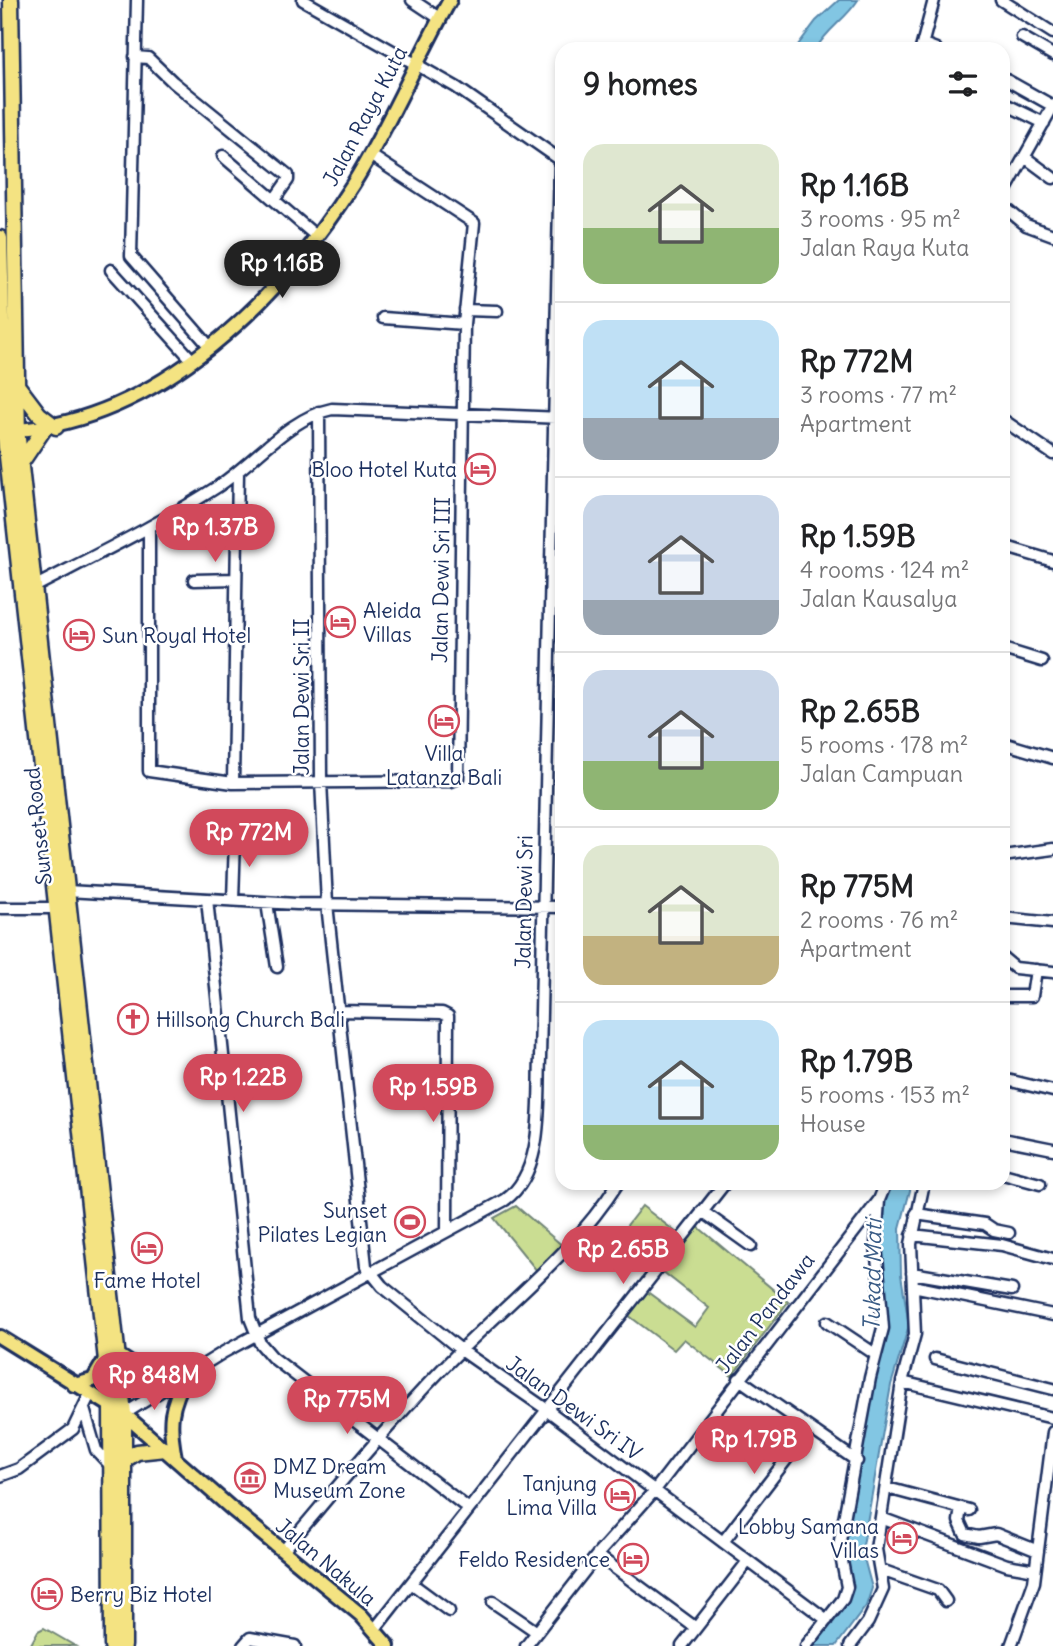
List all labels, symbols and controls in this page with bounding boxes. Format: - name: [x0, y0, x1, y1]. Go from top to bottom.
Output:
- street label: Jalan Raya Kuta: [317, 41, 413, 191]
- text: 9 homes: [583, 65, 698, 103]
- icon: filters: [944, 65, 982, 103]
- text: Rp 1.16B: [800, 166, 909, 204]
- icon: home: [639, 172, 723, 256]
- text: 3 rooms · 95 m²: [800, 204, 961, 233]
- text: Jalan Raya Kuta: [800, 233, 969, 262]
- pin: Rp 1.16B: [210, 240, 354, 300]
- text: Rp 1.16B: [240, 248, 324, 277]
- text: Rp 772M: [800, 342, 914, 380]
- icon: home: [639, 348, 723, 432]
- text: 3 rooms · 77 m²: [800, 380, 957, 409]
- text: Apartment: [800, 409, 912, 438]
- hotel icon: Bloo Hotel Kuta: [463, 452, 497, 486]
- place label: Bloo Hotel Kuta: [311, 456, 457, 483]
- street label: Jalan Dewi Sri III: [426, 497, 456, 663]
- pin: Rp 1.37B: [143, 504, 287, 564]
- text: Rp 1.37B: [172, 512, 258, 541]
- text: Rp 1.59B: [800, 517, 916, 555]
- icon: home: [639, 523, 723, 607]
- text: 4 rooms · 124 m²: [800, 555, 969, 584]
- text: Jalan Kausalya: [800, 584, 957, 613]
- place label: Aleida Villas: [363, 597, 422, 648]
- hotel icon: Aleida Villas: [323, 605, 357, 639]
- hotel icon: Sun Royal Hotel: [62, 618, 96, 652]
- street label: Jalan Dewi Sri II: [288, 618, 315, 776]
- place label: Sun Royal Hotel: [102, 622, 251, 649]
- text: Rp 2.65B: [800, 692, 920, 730]
- icon: home: [639, 698, 723, 782]
- hotel icon: Villa Latanza Bali: [427, 704, 461, 738]
- text: 5 rooms · 178 m²: [800, 730, 968, 759]
- place label: Villa Latanza Bali: [386, 740, 502, 791]
- text: Jalan Campuan: [800, 759, 963, 788]
- street label: Sunset Road: [18, 766, 58, 886]
- pin: Rp 772M: [184, 810, 314, 869]
- text: Rp 772M: [205, 817, 293, 846]
- street label: Jalan Dewi Sri: [509, 835, 539, 969]
- text: Rp 775M: [800, 867, 914, 905]
- icon: home: [639, 873, 723, 957]
- text: 2 rooms · 76 m²: [800, 905, 958, 934]
- text: Apartment: [800, 934, 912, 963]
- church icon: Hillsong Church Bali: [116, 1002, 150, 1036]
- place label: Hillsong Church Bali: [156, 1006, 345, 1033]
- text: Rp 1.79B: [800, 1042, 913, 1080]
- icon: home: [639, 1048, 723, 1132]
- pin: Rp 1.22B: [171, 1054, 315, 1114]
- text: Rp 1.22B: [199, 1062, 287, 1091]
- pin: Rp 1.59B: [361, 1064, 505, 1124]
- text: Rp 1.59B: [389, 1072, 477, 1101]
- text: 5 rooms · 153 m²: [800, 1080, 970, 1109]
- text: House: [800, 1109, 866, 1138]
- place label: Sunset Pilates Legian: [258, 1197, 387, 1248]
- sports icon: Sunset Pilates Legian: [393, 1205, 427, 1239]
- water label: Tukad Mati: [857, 1216, 888, 1331]
- pin: Rp 2.65B: [551, 1226, 695, 1286]
- hotel icon: Fame Hotel: [130, 1231, 164, 1265]
- text: Rp 2.65B: [577, 1234, 669, 1263]
- street label: Jalan Pandawa: [710, 1247, 820, 1379]
- place label: Fame Hotel: [93, 1267, 201, 1294]
- street label: Jalan Dewi Sri IV: [501, 1350, 647, 1466]
- pin: Rp 848M: [89, 1352, 219, 1412]
- text: Rp 848M: [108, 1360, 200, 1389]
- pin: Rp 775M: [282, 1376, 412, 1436]
- text: Rp 775M: [303, 1384, 391, 1413]
- pin: Rp 1.79B: [682, 1416, 826, 1476]
- text: Rp 1.79B: [711, 1424, 797, 1453]
- place label: DMZ Dream Museum Zone: [273, 1453, 405, 1504]
- museum icon: DMZ Dream Museum Zone: [233, 1461, 267, 1495]
- place label: Tanjung Lima Villa: [506, 1470, 597, 1521]
- hotel icon: Tanjung Lima Villa: [603, 1478, 637, 1512]
- street label: Jalan Nakula: [270, 1512, 382, 1612]
- place label: Lobby Samana Villas: [738, 1513, 879, 1564]
- hotel icon: Lobby Samana Villas: [885, 1521, 919, 1555]
- hotel icon: Feldo Residence: [616, 1542, 650, 1576]
- place label: Feldo Residence: [458, 1546, 610, 1573]
- hotel icon: Berry Biz Hotel: [30, 1577, 64, 1611]
- place label: Berry Biz Hotel: [70, 1581, 212, 1608]

